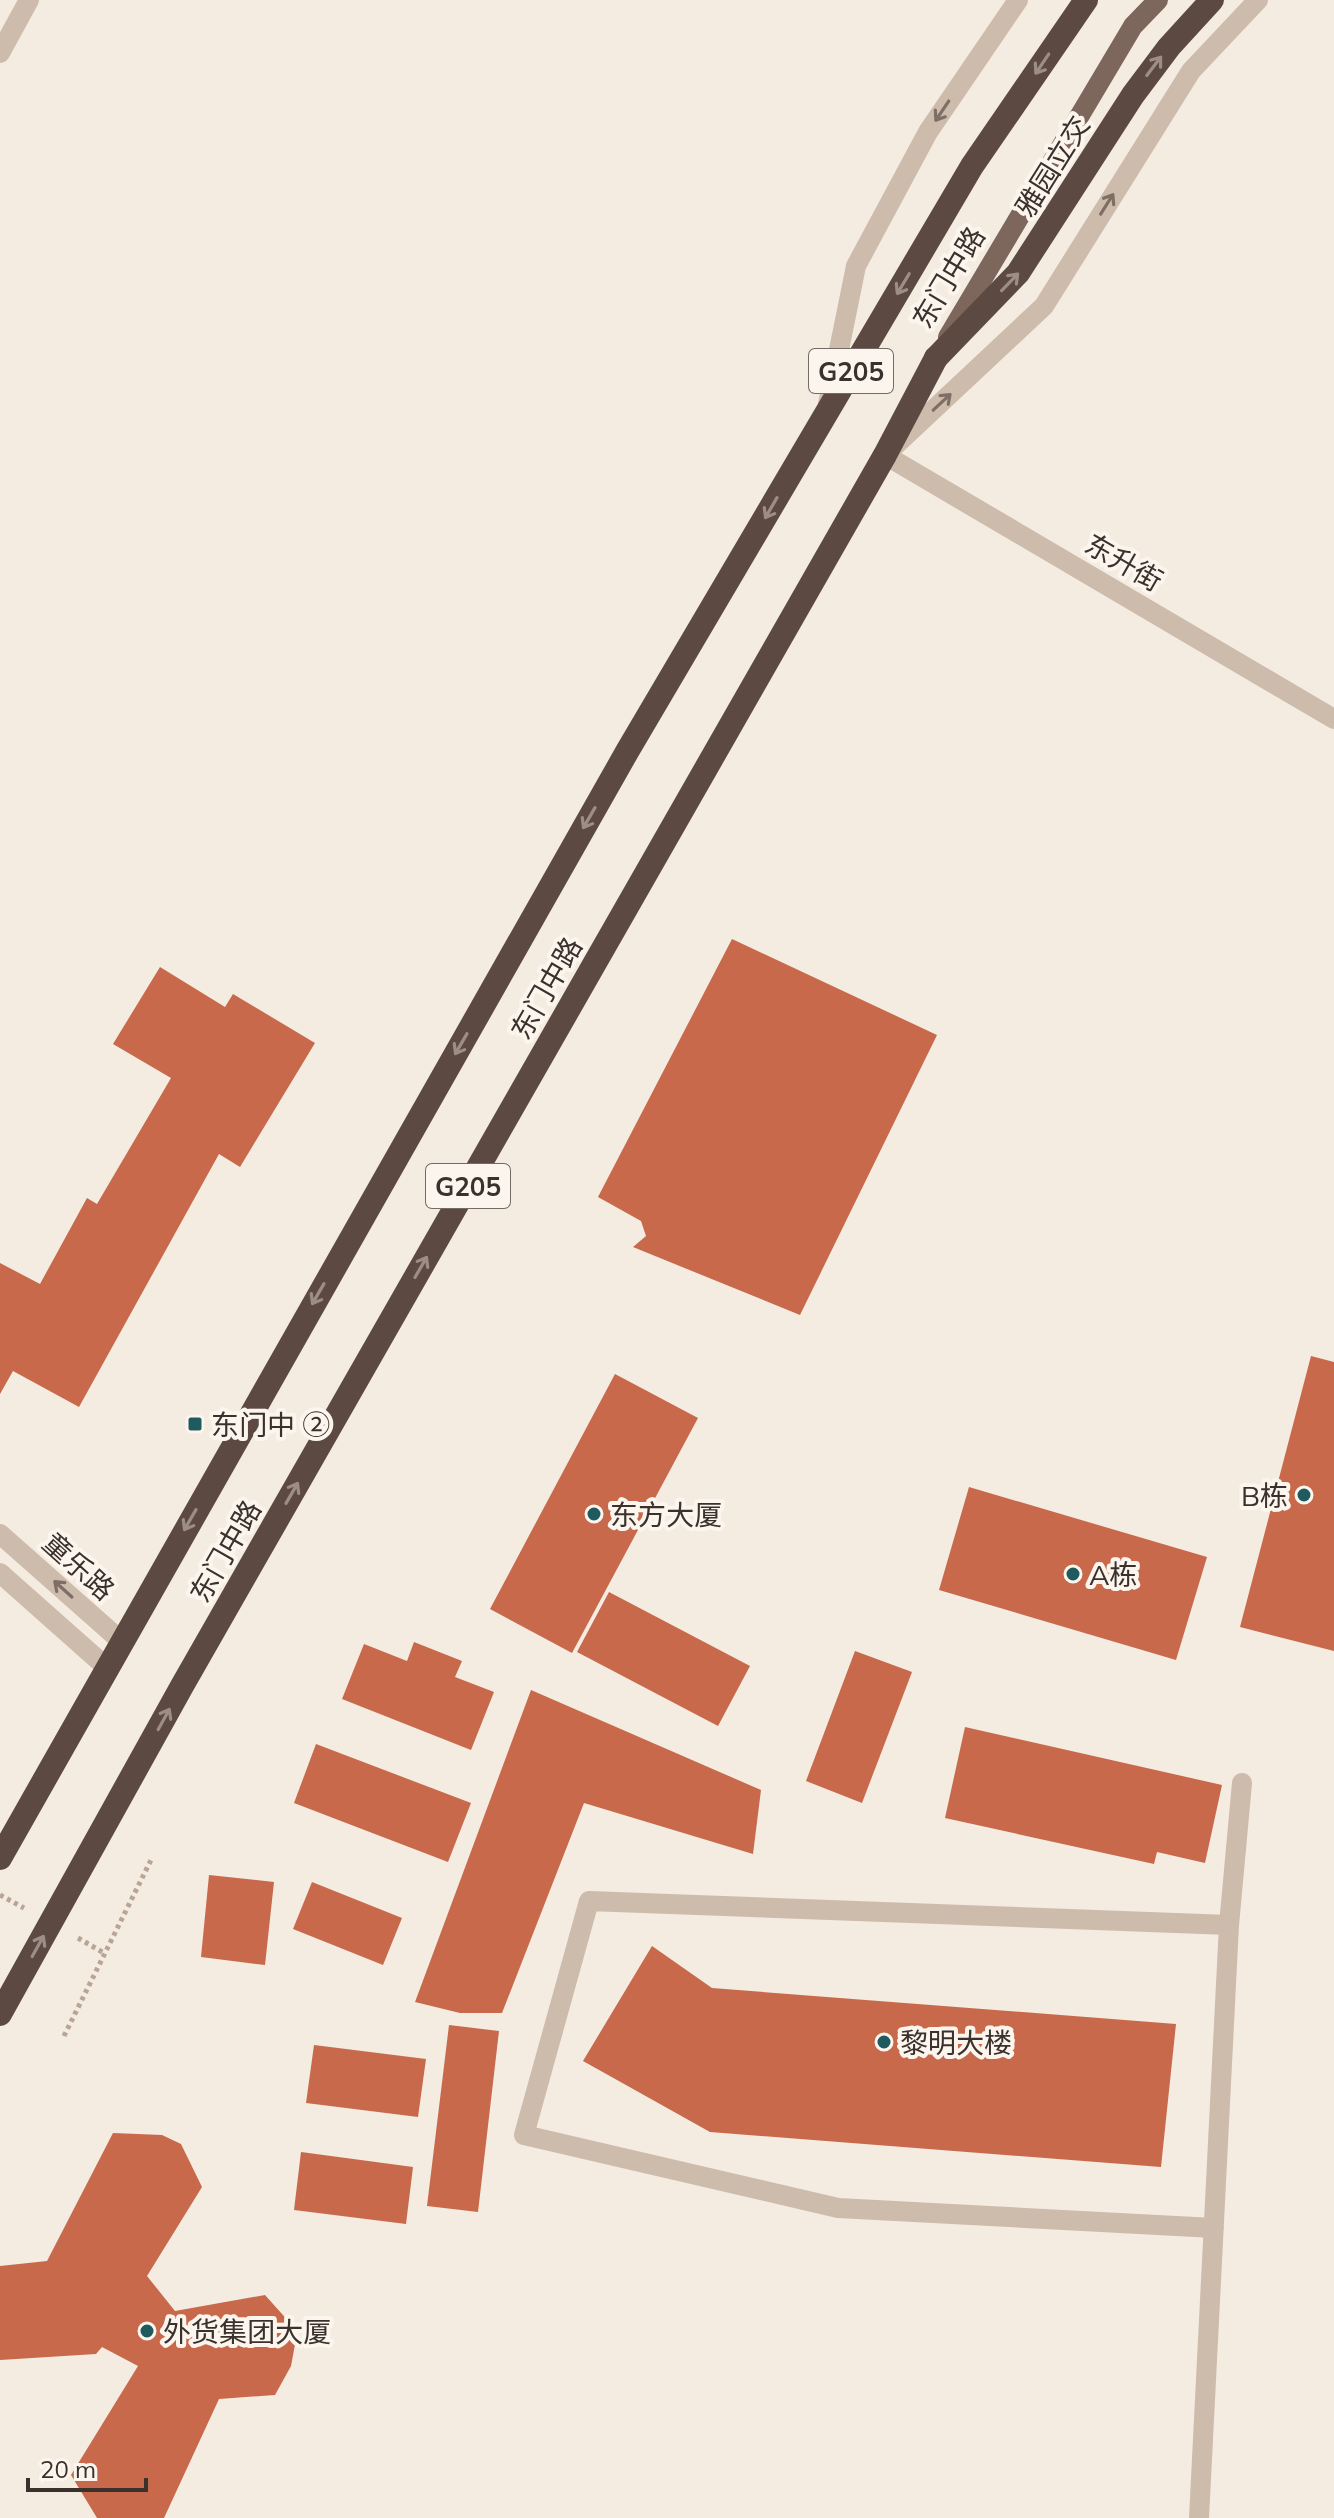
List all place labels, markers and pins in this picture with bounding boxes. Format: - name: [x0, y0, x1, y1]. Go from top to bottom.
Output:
- place label: 东门中 ②: [211, 1407, 330, 1442]
- marker: 东门中 ②: [186, 1415, 204, 1433]
- place label: B栋: [1241, 1478, 1288, 1513]
- marker: B栋: [1295, 1486, 1313, 1504]
- place label: 东方大厦: [610, 1497, 722, 1532]
- marker: 东方大厦: [585, 1505, 603, 1523]
- place label: A栋: [1089, 1557, 1138, 1592]
- marker: A栋: [1064, 1565, 1082, 1583]
- place label: 黎明大楼: [900, 2025, 1012, 2060]
- marker: 黎明大楼: [875, 2033, 893, 2051]
- place label: 外货集团大厦: [163, 2314, 331, 2349]
- marker: 外货集团大厦: [138, 2322, 156, 2340]

